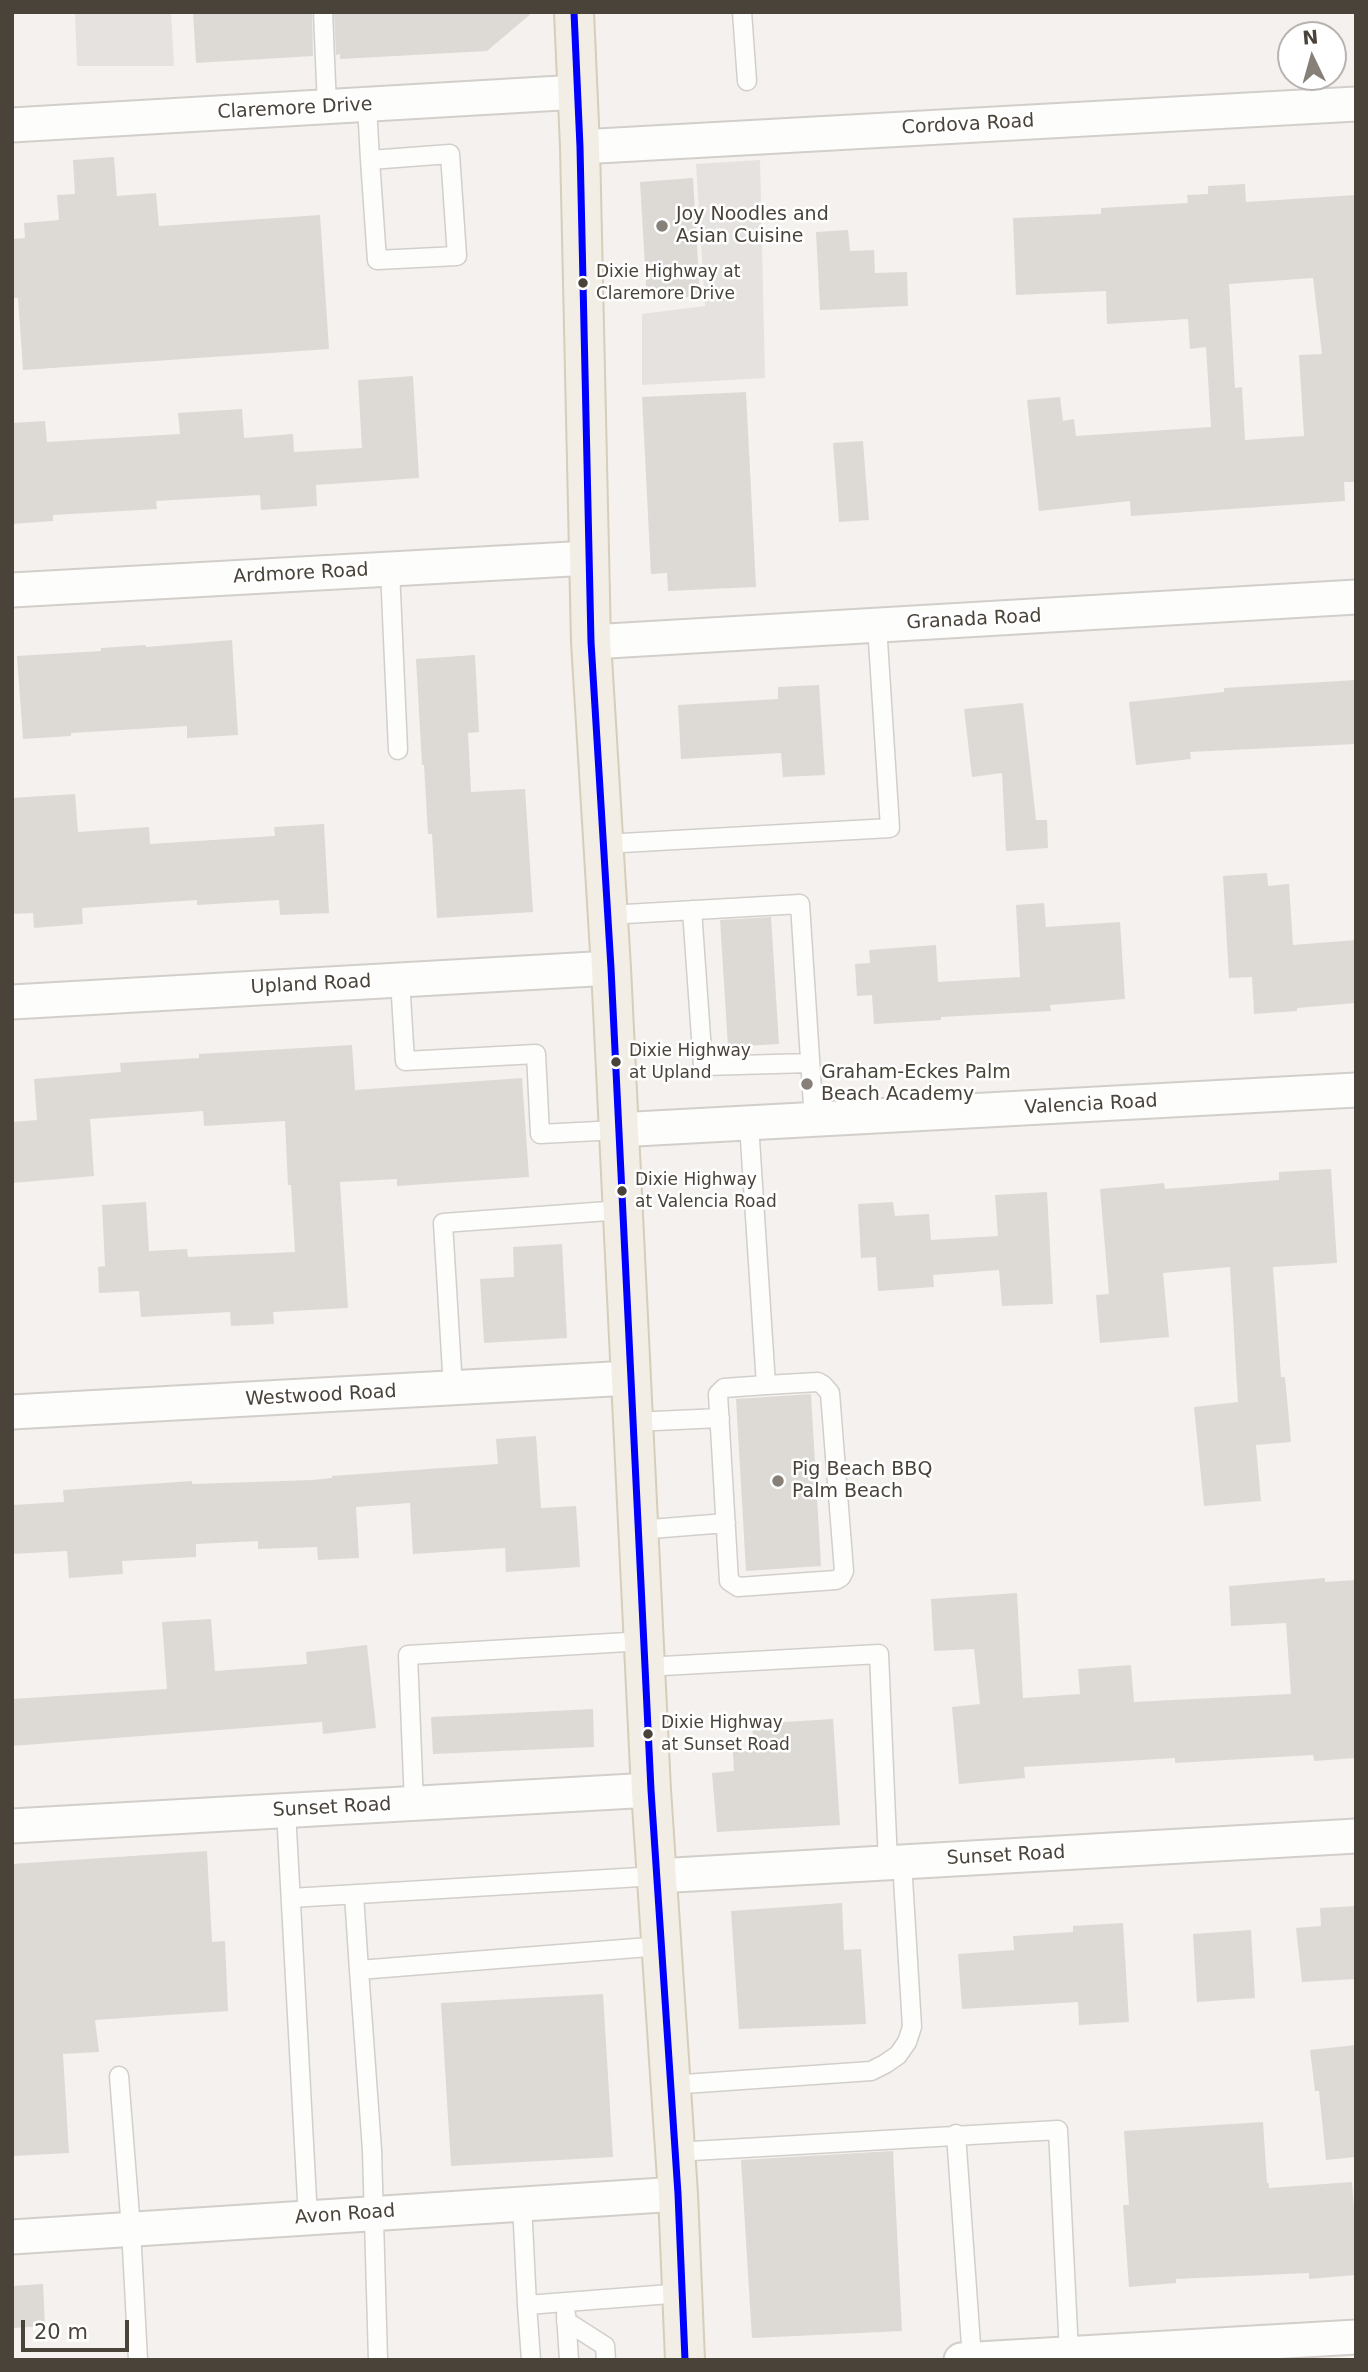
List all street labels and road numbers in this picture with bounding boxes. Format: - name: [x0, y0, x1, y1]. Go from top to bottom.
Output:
- street label: Claremore Drive: [217, 94, 373, 124]
- street label: Cordova Road: [901, 110, 1035, 140]
- street label: Ardmore Road: [233, 559, 369, 589]
- street label: Granada Road: [906, 605, 1042, 635]
- street label: Upland Road: [250, 970, 372, 1000]
- street label: Valencia Road: [1024, 1090, 1158, 1120]
- street label: Westwood Road: [245, 1381, 397, 1411]
- street label: Sunset Road: [272, 1794, 392, 1822]
- street label: Sunset Road: [946, 1842, 1066, 1870]
- street label: Avon Road: [294, 2200, 396, 2230]

